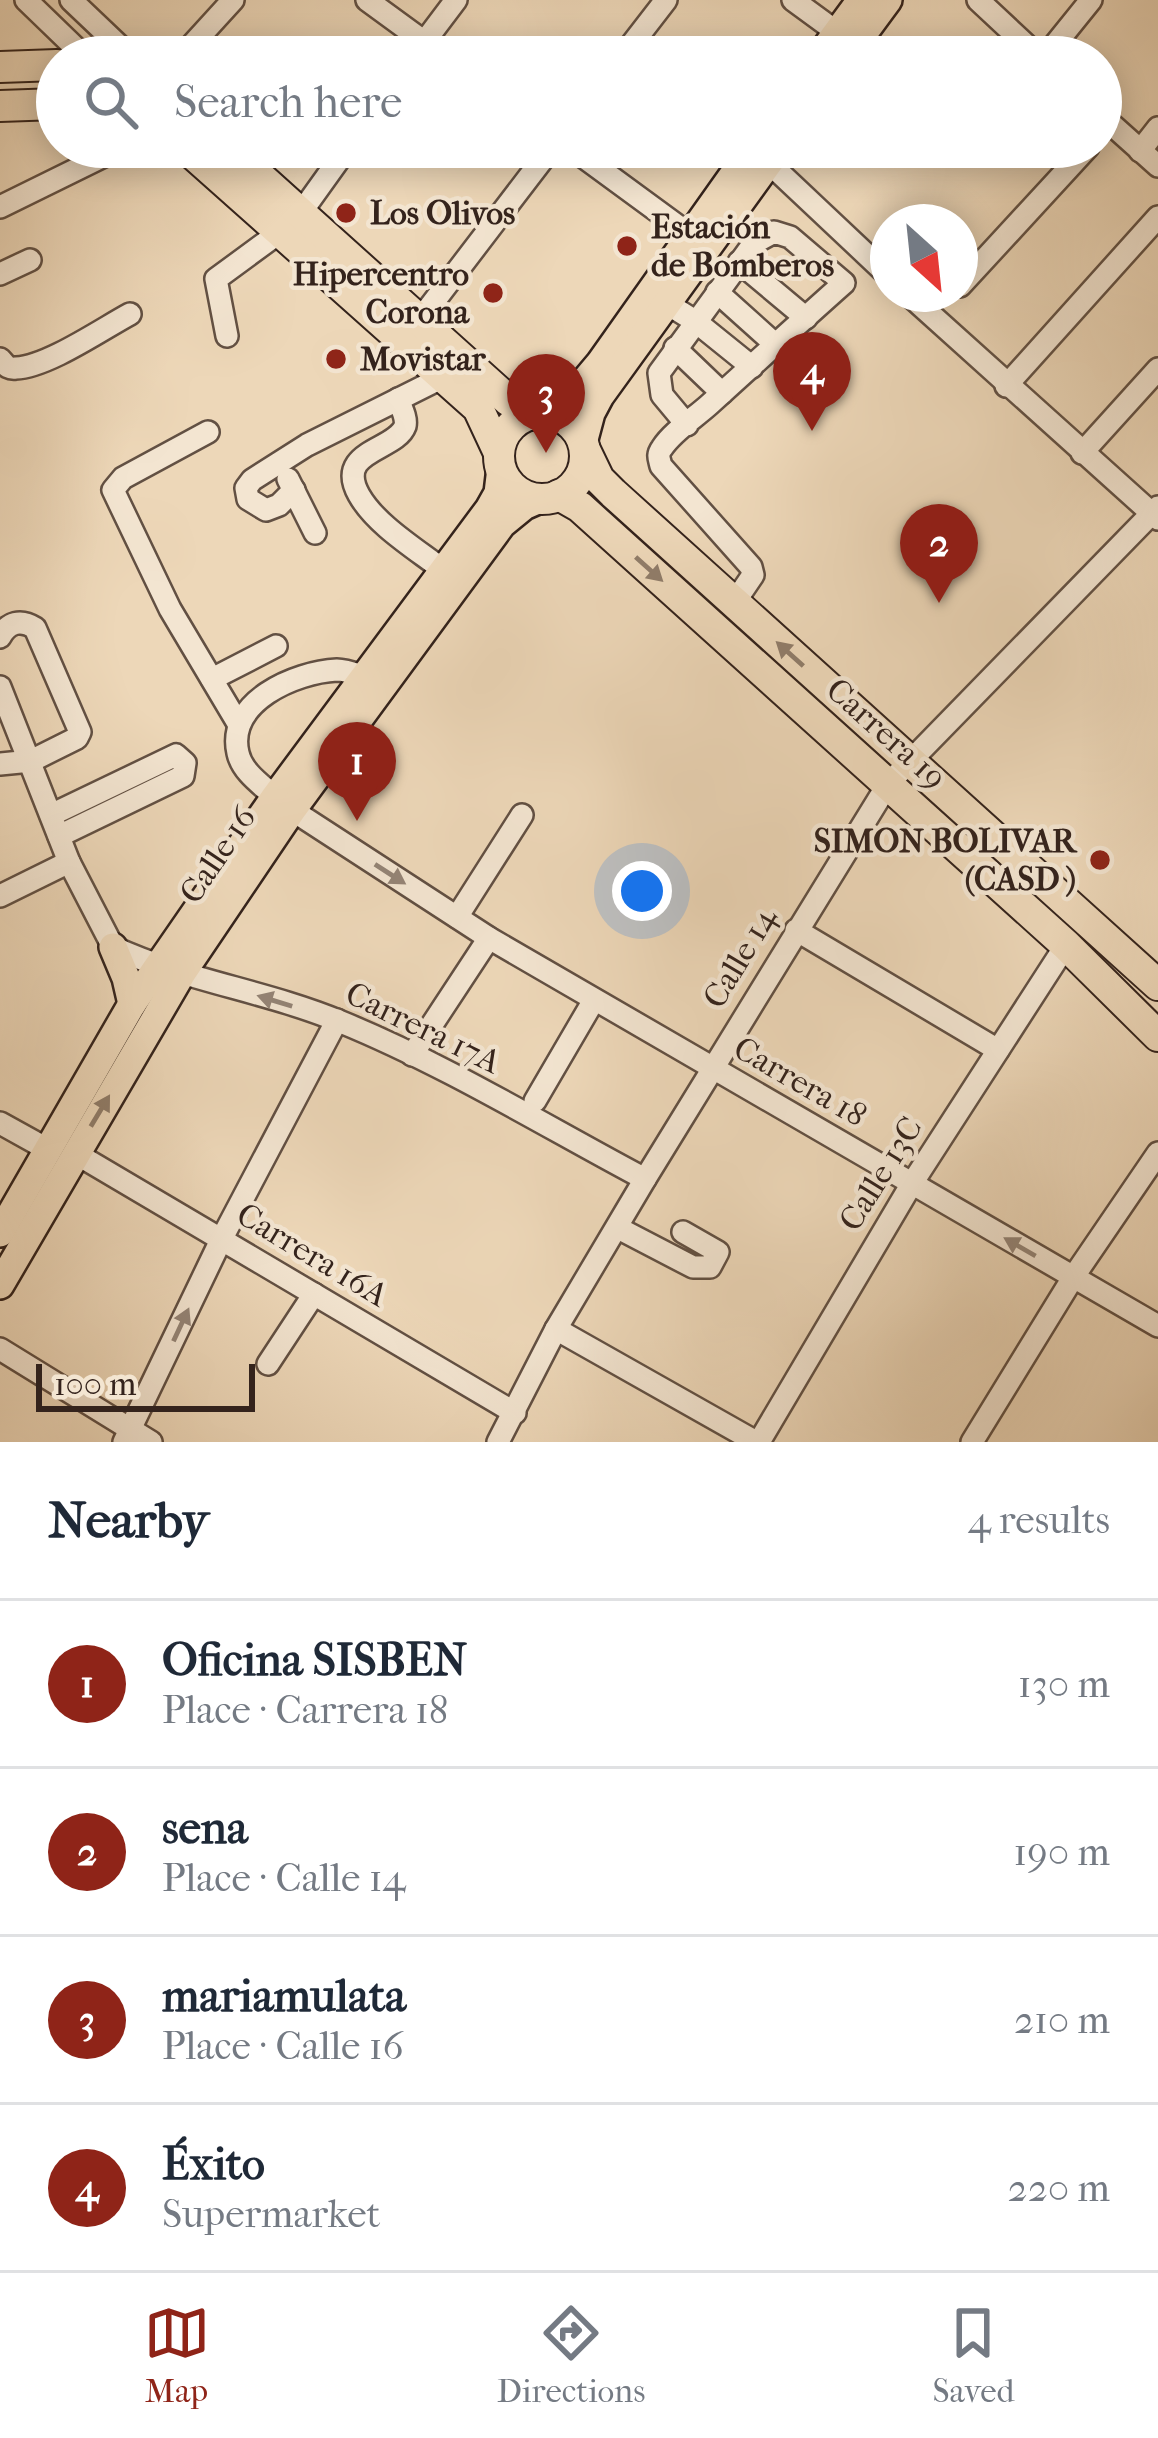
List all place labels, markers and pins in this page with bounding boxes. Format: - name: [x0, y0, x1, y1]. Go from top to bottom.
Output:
- place label: Los Olivos: [370, 194, 515, 233]
- marker: Los Olivos: [333, 200, 359, 226]
- place label: Estación de Bomberos: [651, 208, 834, 285]
- marker: Estación de Bomberos: [614, 233, 640, 259]
- place label: Hipercentro Corona: [293, 255, 471, 332]
- marker: Hipercentro Corona: [480, 280, 506, 306]
- pin: 4: [773, 332, 851, 431]
- place label: Movistar: [360, 340, 486, 379]
- marker: Movistar: [323, 346, 349, 372]
- pin: 3: [507, 354, 585, 453]
- pin: 2: [900, 504, 978, 603]
- pin: 1: [318, 722, 396, 821]
- place label: SIMON BOLIVAR (CASD ): [814, 822, 1078, 899]
- marker: SIMON BOLIVAR (CASD ): [1087, 847, 1113, 873]

